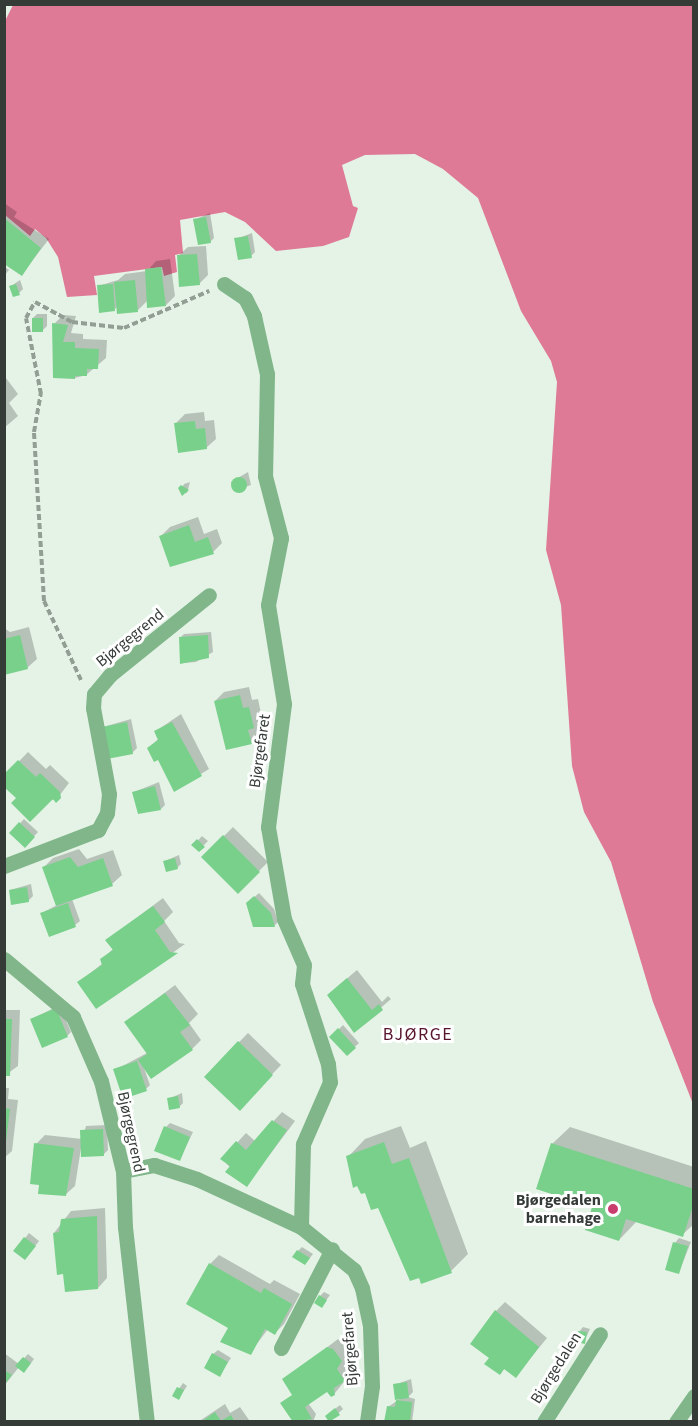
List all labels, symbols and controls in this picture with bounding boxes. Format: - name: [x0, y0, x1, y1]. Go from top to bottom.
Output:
- street label: Bjørgegrend: [92, 605, 168, 671]
- street label: Bjørgefaret: [245, 713, 275, 789]
- district label: BJØRGE: [383, 1024, 453, 1046]
- street label: Bjørgegrend: [113, 1090, 149, 1174]
- place label: Bjørgedalen barnehage: [516, 1190, 601, 1228]
- marker: Bjørgedalen barnehage: [606, 1202, 620, 1216]
- street label: Bjørgefaret: [338, 1311, 362, 1387]
- street label: Bjørgedalen: [526, 1329, 586, 1407]

